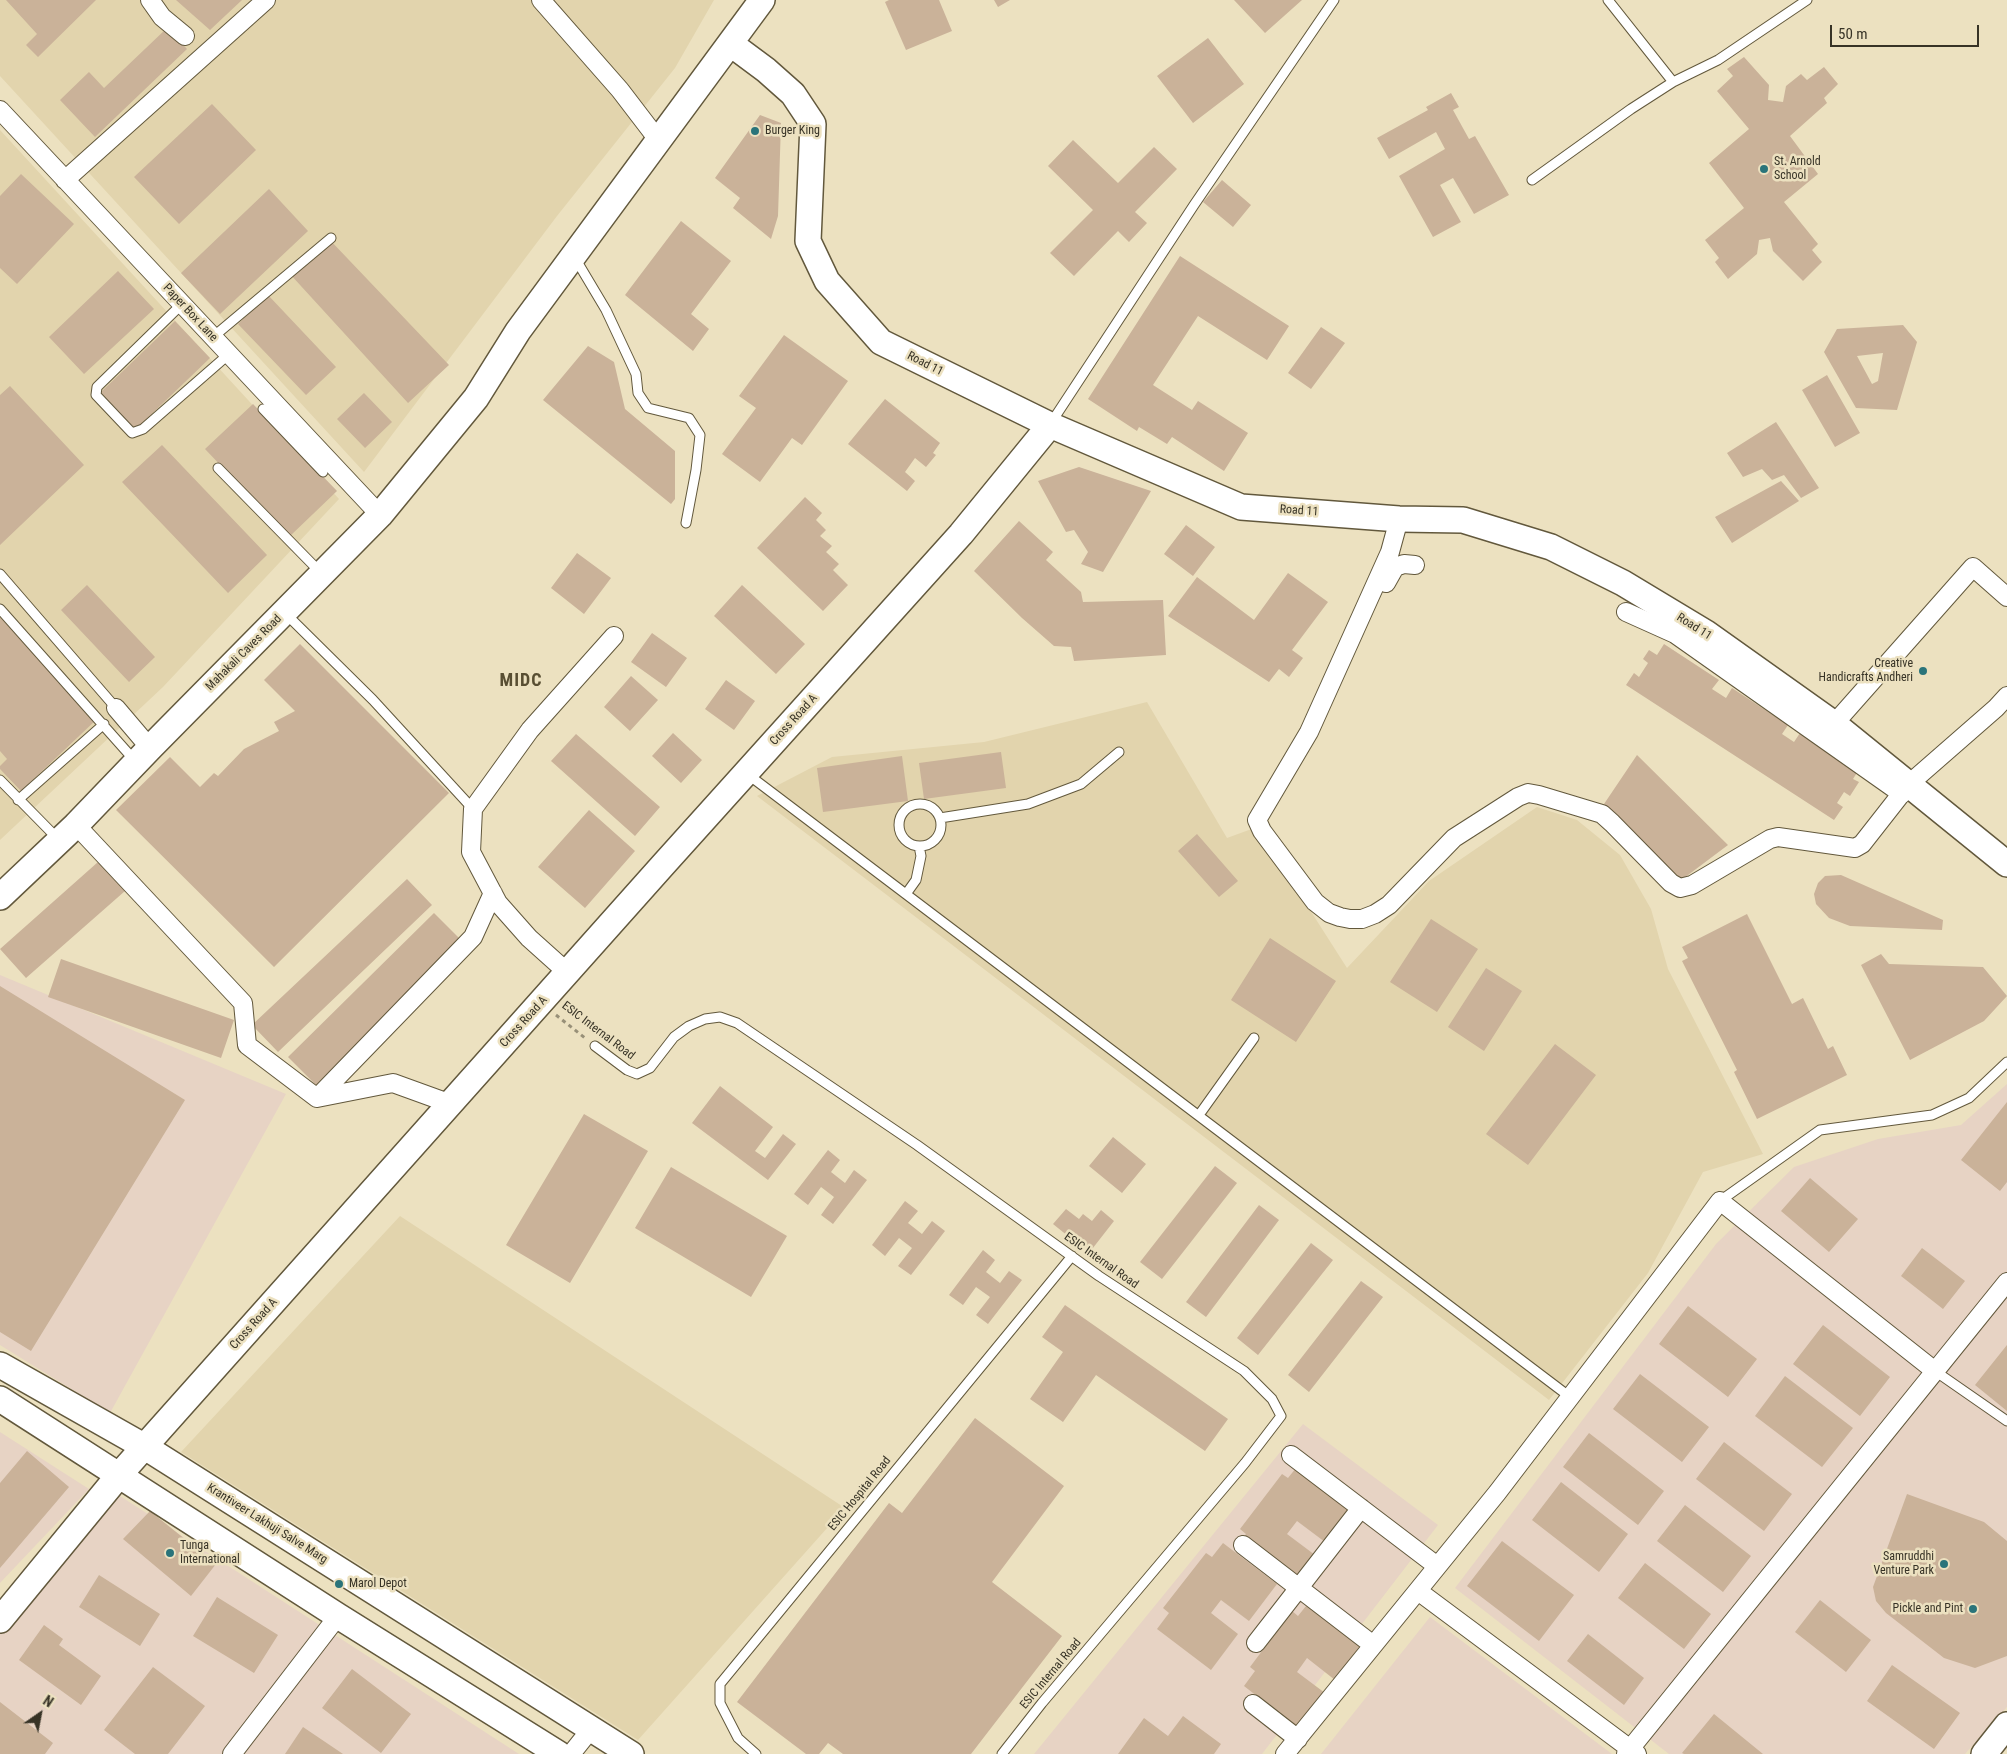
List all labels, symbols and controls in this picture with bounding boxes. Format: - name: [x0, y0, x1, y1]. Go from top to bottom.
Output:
- scale bar: [1832, 15, 1981, 47]
- text: 50 m: [1838, 25, 1868, 43]
- place label: Burger King: [765, 124, 820, 138]
- marker: Burger King: [749, 125, 761, 137]
- place label: St. Arnold School: [1774, 155, 1821, 183]
- marker: St. Arnold School: [1758, 163, 1770, 175]
- street label: Paper Box Lane: [160, 281, 220, 345]
- street label: Road 11: [904, 349, 946, 379]
- street label: Road 11: [1279, 502, 1319, 520]
- street label: Road 11: [1674, 611, 1714, 643]
- street label: Mahakali Caves Road: [203, 612, 285, 694]
- place label: Creative Handicrafts Andheri: [1818, 657, 1913, 685]
- marker: Creative Handicrafts Andheri: [1917, 665, 1929, 677]
- district label: MIDC: [499, 670, 543, 692]
- street label: Cross Road A: [767, 691, 821, 749]
- street label: Cross Road A: [497, 993, 551, 1051]
- street label: ESIC Internal Road: [559, 999, 637, 1063]
- street label: ESIC Internal Road: [1061, 1230, 1141, 1292]
- street label: Cross Road A: [227, 1295, 281, 1353]
- street label: ESIC Hospital Road: [826, 1454, 894, 1534]
- street label: Krantiveer Lakhuji Salve Marg: [204, 1481, 330, 1567]
- place label: Tunga International: [180, 1539, 240, 1567]
- marker: Tunga International: [164, 1547, 176, 1559]
- place label: Samruddhi Venture Park: [1873, 1550, 1934, 1578]
- marker: Samruddhi Venture Park: [1938, 1558, 1950, 1570]
- place label: Marol Depot: [349, 1577, 407, 1591]
- marker: Marol Depot: [333, 1578, 345, 1590]
- place label: Pickle and Pint: [1892, 1602, 1963, 1616]
- marker: Pickle and Pint: [1967, 1603, 1979, 1615]
- street label: ESIC Internal Road: [1017, 1636, 1085, 1712]
- north arrow: [15, 1689, 65, 1739]
- text: N: [40, 1692, 56, 1710]

